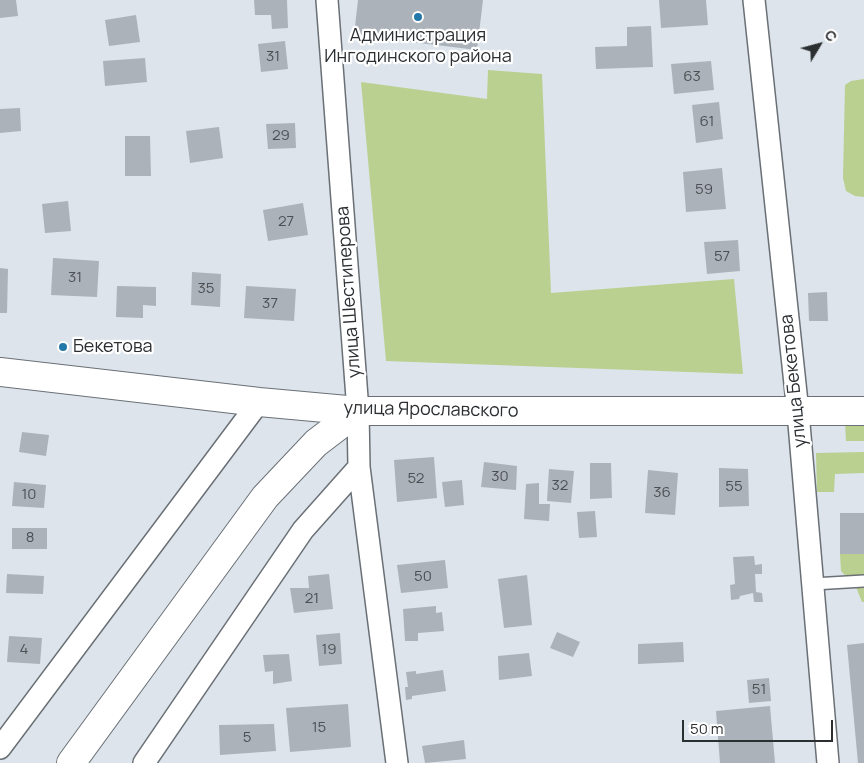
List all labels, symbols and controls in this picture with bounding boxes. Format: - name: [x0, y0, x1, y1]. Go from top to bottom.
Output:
- marker: Администрация Ингодинского района: [412, 11, 424, 23]
- north arrow: [794, 20, 844, 70]
- place label: Администрация Ингодинского района: [324, 25, 512, 68]
- text: С: [821, 26, 842, 46]
- house number: 31: [266, 48, 280, 66]
- house number: 63: [683, 68, 701, 86]
- house number: 61: [700, 113, 714, 131]
- house number: 29: [272, 127, 290, 145]
- house number: 59: [695, 181, 713, 199]
- street label: улица Шестиперова: [332, 205, 366, 379]
- house number: 27: [278, 213, 294, 231]
- house number: 57: [714, 248, 730, 266]
- house number: 31: [68, 269, 82, 287]
- house number: 35: [198, 280, 214, 298]
- house number: 37: [262, 295, 278, 313]
- street label: улица Бекетова: [776, 313, 812, 449]
- place label: Бекетова: [73, 336, 153, 358]
- marker: Бекетова: [57, 341, 69, 353]
- street label: улица Ярославского: [343, 398, 519, 422]
- house number: 30: [491, 468, 509, 486]
- house number: 52: [408, 470, 424, 488]
- house number: 32: [552, 477, 568, 495]
- house number: 55: [725, 478, 743, 496]
- house number: 36: [653, 484, 671, 502]
- house number: 10: [22, 486, 36, 504]
- house number: 8: [26, 529, 34, 547]
- house number: 50: [414, 568, 432, 586]
- house number: 21: [305, 590, 319, 608]
- house number: 4: [20, 641, 28, 659]
- house number: 19: [321, 641, 337, 659]
- house number: 51: [752, 681, 766, 699]
- scale bar: [684, 710, 835, 742]
- text: 50 m: [690, 718, 724, 739]
- house number: 15: [312, 719, 326, 737]
- house number: 5: [243, 729, 251, 747]

